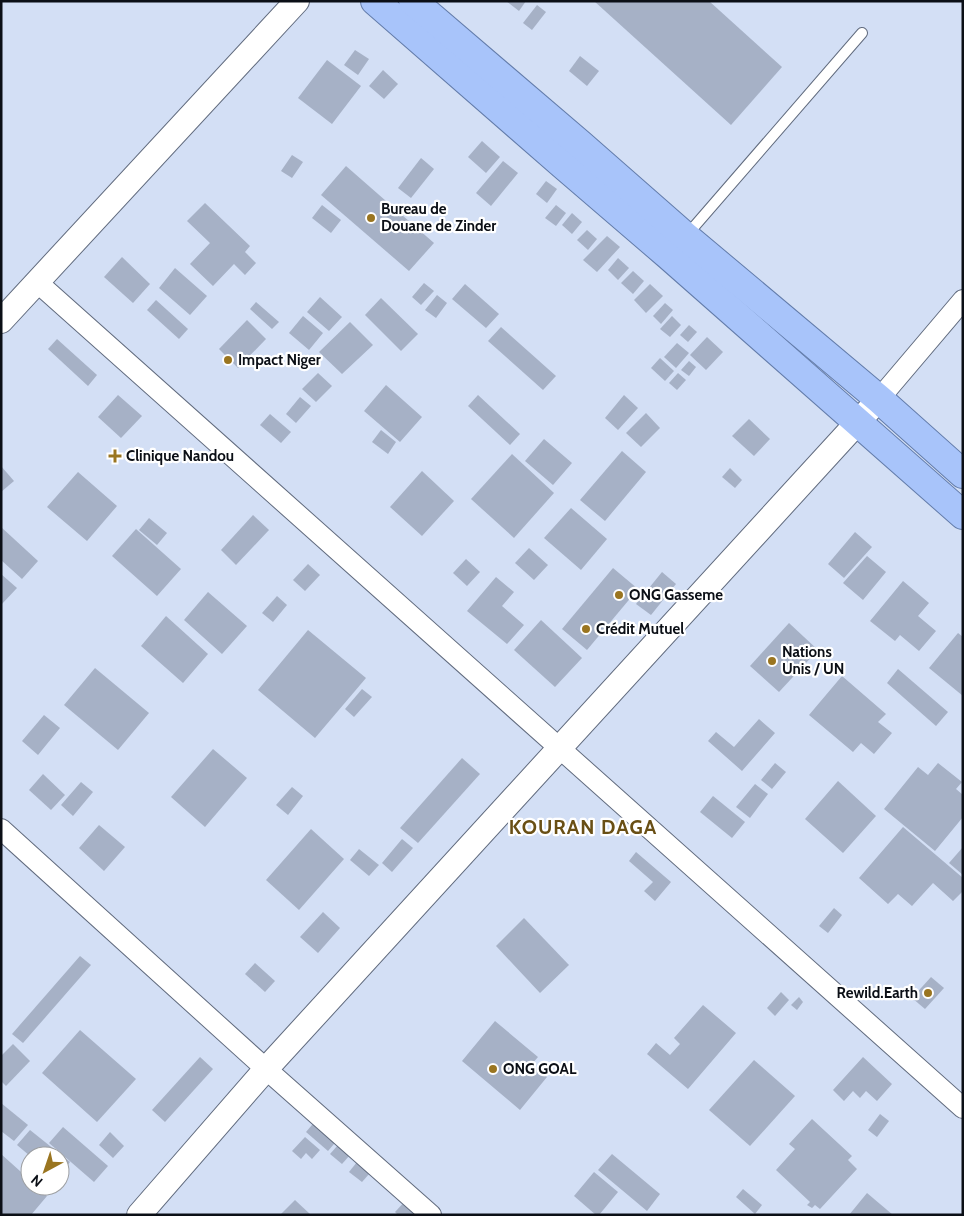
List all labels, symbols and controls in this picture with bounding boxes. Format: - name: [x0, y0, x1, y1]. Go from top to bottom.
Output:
- place label: Bureau de Douane de Zinder: [381, 200, 496, 235]
- marker: Bureau de Douane de Zinder: [365, 212, 377, 224]
- place label: Impact Niger: [238, 351, 321, 369]
- marker: Impact Niger: [222, 354, 234, 366]
- place label: Clinique Nandou: [126, 447, 234, 465]
- marker: Clinique Nandou: [108, 449, 122, 463]
- place label: ONG Gasseme: [629, 586, 723, 604]
- marker: ONG Gasseme: [613, 589, 625, 601]
- place label: Crédit Mutuel: [596, 620, 684, 638]
- marker: Crédit Mutuel: [580, 623, 592, 635]
- place label: Nations Unis / UN: [782, 643, 844, 678]
- marker: Nations Unis / UN: [766, 655, 778, 667]
- district label: KOURAN DAGA: [509, 815, 657, 839]
- place label: Rewild.Earth: [837, 984, 918, 1002]
- marker: Rewild.Earth: [922, 987, 934, 999]
- place label: ONG GOAL: [503, 1060, 577, 1078]
- marker: ONG GOAL: [487, 1063, 499, 1075]
- north arrow: [20, 1146, 70, 1196]
- text: N: [27, 1171, 46, 1191]

